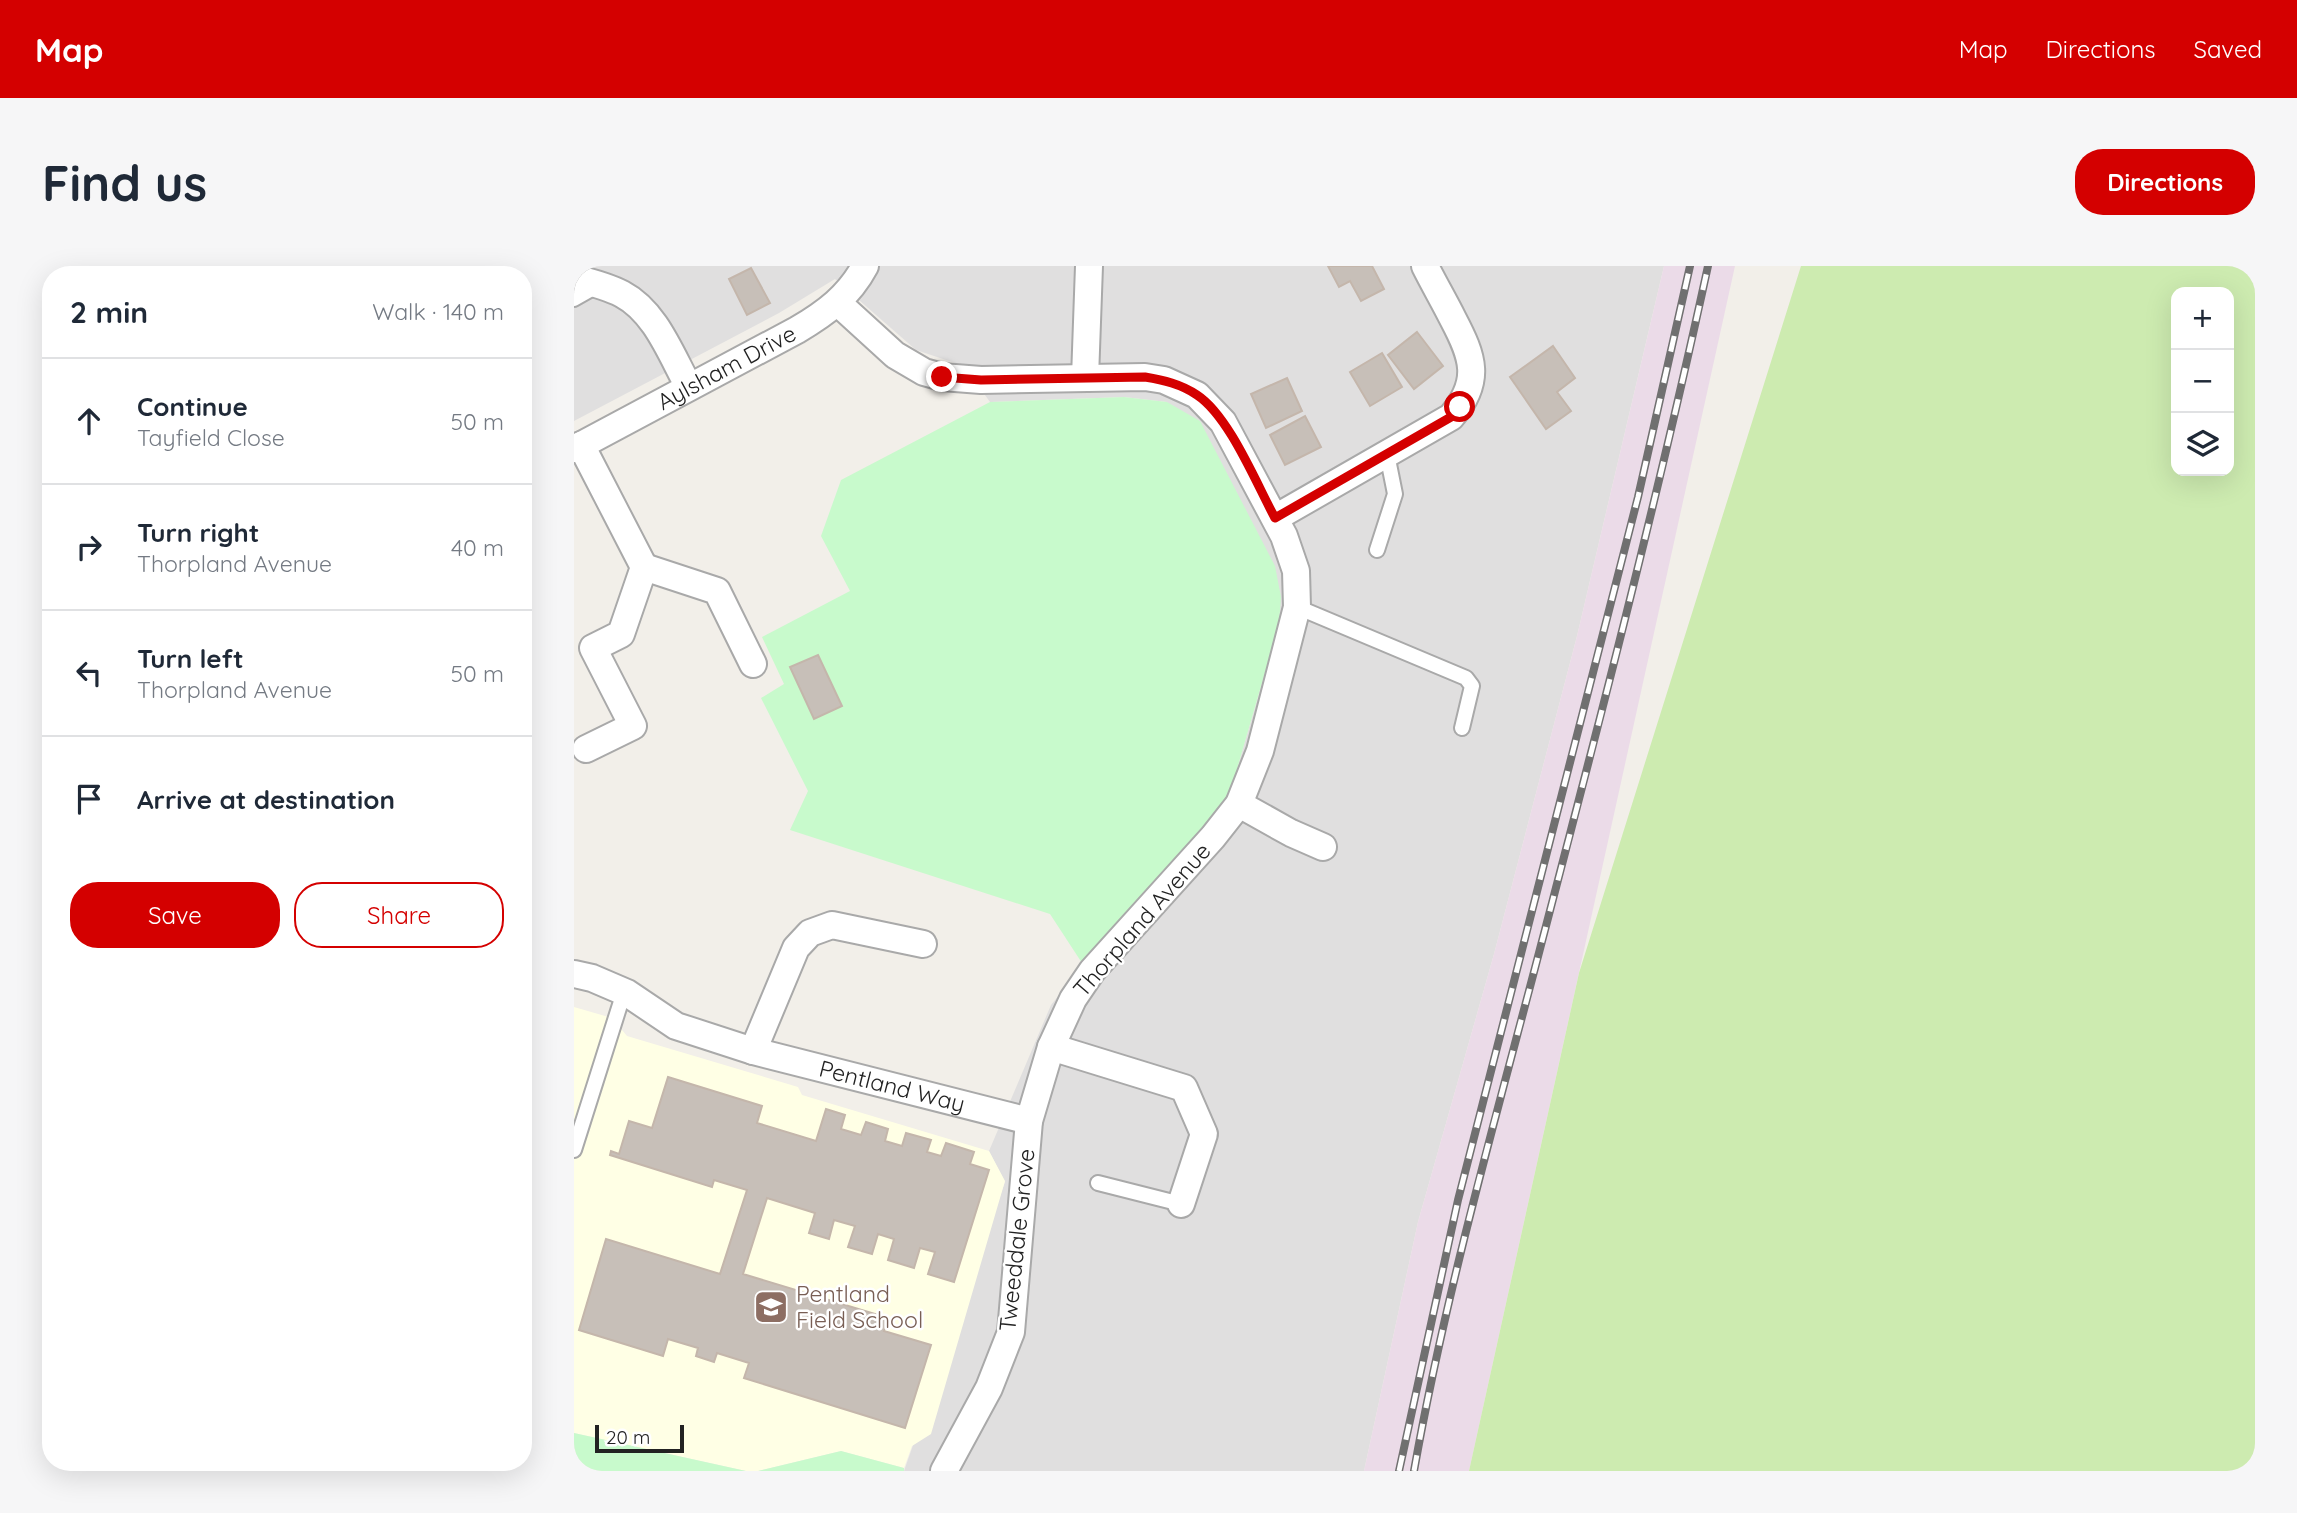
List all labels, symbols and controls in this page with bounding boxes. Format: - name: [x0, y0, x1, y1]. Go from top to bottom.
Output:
- text: Map: [35, 29, 103, 70]
- text: Map: [1959, 34, 2008, 64]
- text: Directions: [2046, 34, 2156, 64]
- text: Saved: [2194, 34, 2262, 64]
- button: Directions: [2075, 149, 2255, 215]
- text: Find us: [42, 152, 207, 213]
- map controls: [2171, 287, 2234, 476]
- button: +: [2171, 287, 2234, 350]
- text: 2 min: [70, 293, 148, 331]
- text: Walk · 140 m: [372, 297, 504, 326]
- street label: Aylsham Drive: [652, 318, 801, 416]
- button: −: [2171, 350, 2234, 413]
- route end: [926, 361, 957, 392]
- text: Continue: [137, 390, 248, 423]
- route start: [1444, 391, 1475, 422]
- icon: ahead: [70, 402, 108, 440]
- text: 50 m: [451, 407, 504, 436]
- button: layers: [2171, 413, 2234, 476]
- text: Tayfield Close: [137, 423, 285, 452]
- text: Turn right: [137, 516, 259, 549]
- icon: right: [70, 528, 108, 566]
- text: 40 m: [451, 533, 504, 562]
- text: Thorpland Avenue: [137, 549, 332, 578]
- text: Turn left: [137, 642, 244, 675]
- icon: left: [70, 654, 108, 692]
- text: 50 m: [451, 659, 504, 688]
- text: Thorpland Avenue: [137, 675, 332, 704]
- icon: arrive: [70, 780, 108, 818]
- text: Arrive at destination: [137, 783, 395, 816]
- street label: Thorpland Avenue: [1067, 837, 1217, 1003]
- button: Save: [70, 882, 280, 948]
- button: Share: [294, 882, 504, 948]
- street label: Pentland Way: [816, 1053, 968, 1118]
- street label: Tweeddale Grove: [992, 1147, 1041, 1333]
- place label: Pentland Field School: [796, 1279, 923, 1334]
- school or university icon: Pentland Field School: [752, 1288, 790, 1326]
- scale bar: [595, 1422, 684, 1454]
- text: 20 m: [606, 1425, 650, 1449]

